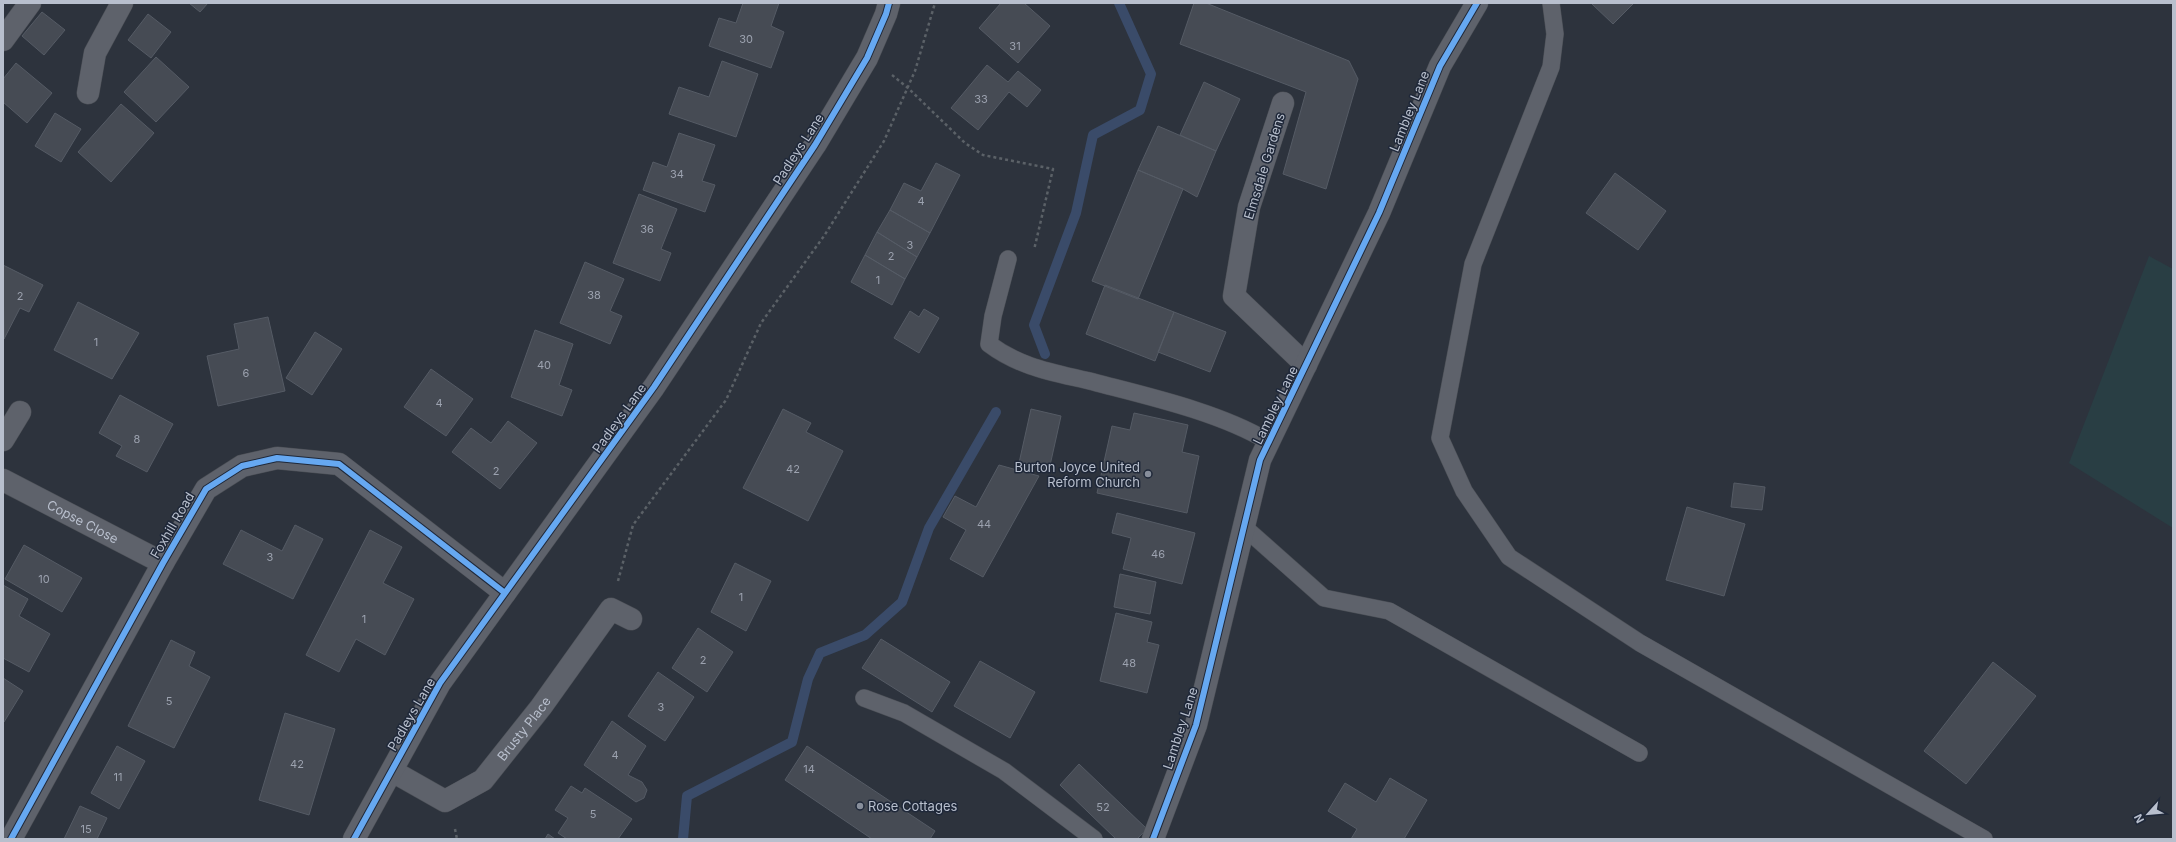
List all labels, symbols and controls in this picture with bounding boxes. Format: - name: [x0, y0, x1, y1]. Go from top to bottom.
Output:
- house number: 30: [739, 32, 753, 46]
- house number: 31: [1009, 39, 1021, 53]
- street label: Lambley Lane: [1386, 68, 1432, 154]
- house number: 33: [974, 92, 988, 106]
- street label: Padleys Lane: [769, 110, 827, 188]
- street label: Elmsdale Gardens: [1240, 111, 1288, 221]
- house number: 34: [670, 167, 684, 181]
- house number: 4: [917, 194, 925, 208]
- house number: 36: [640, 222, 654, 236]
- house number: 3: [907, 238, 914, 252]
- house number: 2: [888, 249, 894, 263]
- house number: 1: [876, 273, 880, 287]
- house number: 38: [587, 288, 601, 302]
- house number: 2: [17, 289, 23, 303]
- house number: 1: [94, 335, 98, 349]
- house number: 40: [537, 358, 551, 372]
- street label: Lambley Lane: [1249, 363, 1301, 447]
- house number: 6: [243, 366, 250, 380]
- street label: Padleys Lane: [588, 380, 650, 456]
- house number: 4: [435, 396, 443, 410]
- house number: 8: [134, 432, 141, 446]
- place label: Burton Joyce United Reform Church: [1015, 459, 1140, 490]
- house number: 42: [786, 462, 800, 476]
- house number: 2: [493, 464, 499, 478]
- marker: Burton Joyce United Reform Church: [1143, 469, 1153, 479]
- street label: Foxhill Road: [147, 489, 197, 561]
- street label: Copse Close: [44, 496, 121, 547]
- house number: 44: [977, 517, 991, 531]
- house number: 46: [1151, 547, 1165, 561]
- house number: 3: [267, 550, 274, 564]
- house number: 10: [38, 572, 50, 586]
- house number: 1: [739, 590, 743, 604]
- house number: 1: [362, 612, 366, 626]
- house number: 2: [700, 653, 706, 667]
- house number: 48: [1122, 656, 1136, 670]
- street label: Padleys Lane: [384, 675, 438, 753]
- street label: Lambley Lane: [1159, 685, 1201, 771]
- street label: Brusty Place: [494, 693, 554, 764]
- house number: 5: [166, 694, 173, 708]
- house number: 3: [658, 700, 665, 714]
- house number: 4: [611, 748, 619, 762]
- house number: 42: [290, 757, 304, 771]
- house number: 14: [803, 762, 815, 776]
- house number: 11: [114, 770, 122, 784]
- north arrow: [2128, 794, 2168, 834]
- place label: Rose Cottages: [868, 798, 957, 814]
- house number: 52: [1096, 800, 1110, 814]
- marker: Rose Cottages: [855, 801, 865, 811]
- house number: 5: [590, 807, 597, 821]
- text: N: [2131, 812, 2147, 825]
- house number: 15: [80, 822, 92, 836]

